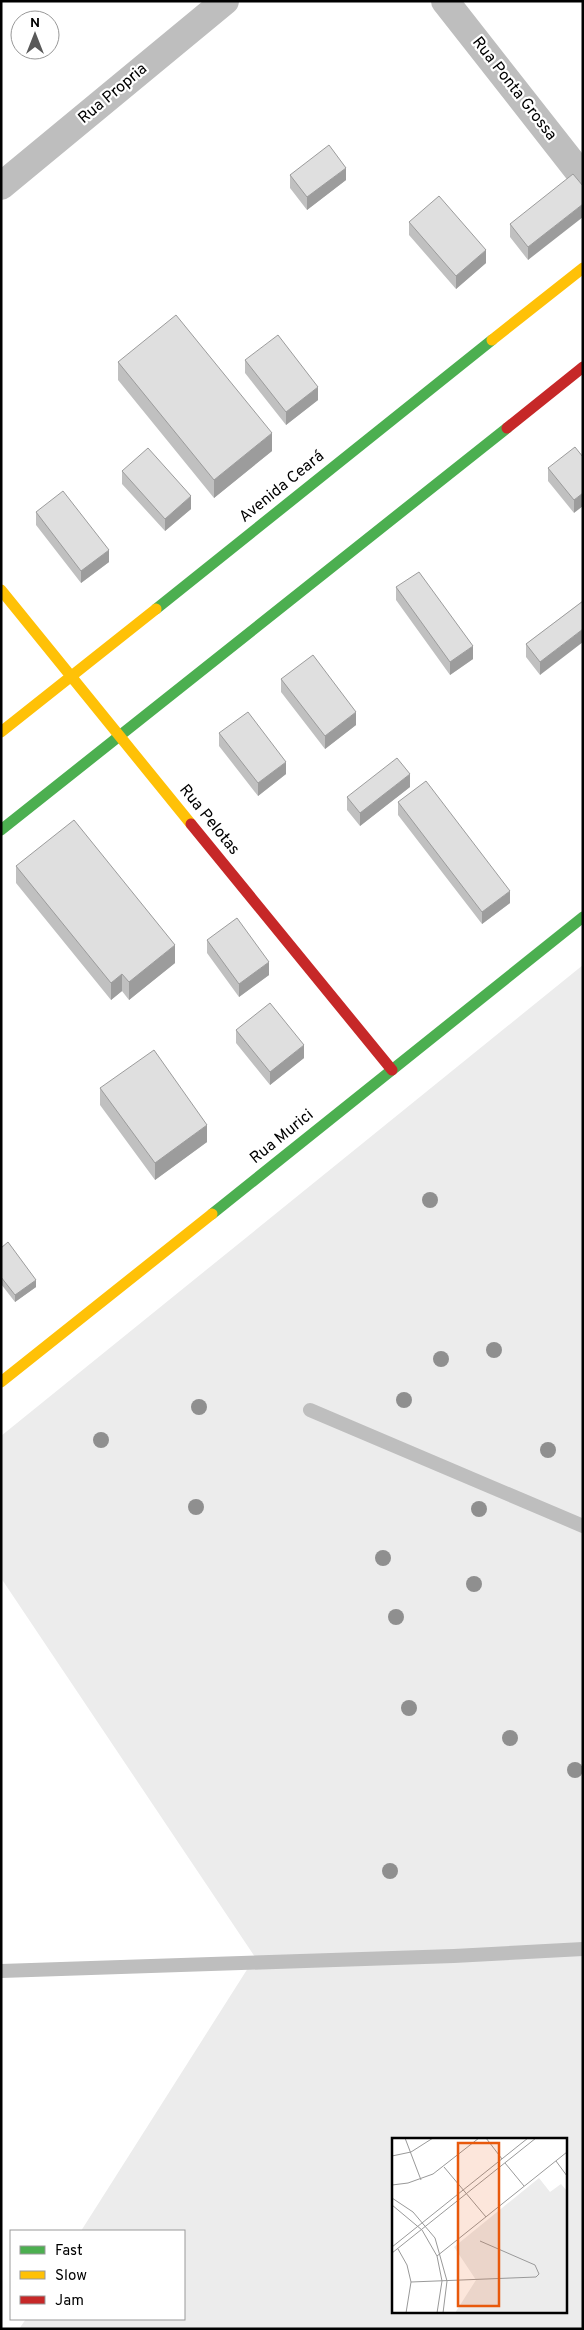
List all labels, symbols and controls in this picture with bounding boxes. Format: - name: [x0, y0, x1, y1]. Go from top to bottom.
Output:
- north arrow: [10, 10, 60, 60]
- text: N: [30, 15, 40, 32]
- street label: Rua Ponta Grossa: [467, 33, 561, 145]
- street label: Rua Propria: [74, 59, 152, 129]
- street label: Avenida Ceará: [236, 447, 328, 527]
- street label: Rua Pelotas: [174, 781, 244, 859]
- street label: Rua Murici: [246, 1105, 318, 1169]
- inset map: [392, 2138, 566, 2312]
- legend: [10, 2230, 185, 2320]
- text: Fast: [55, 2242, 83, 2261]
- text: Slow: [55, 2267, 87, 2286]
- text: Jam: [55, 2292, 84, 2311]

